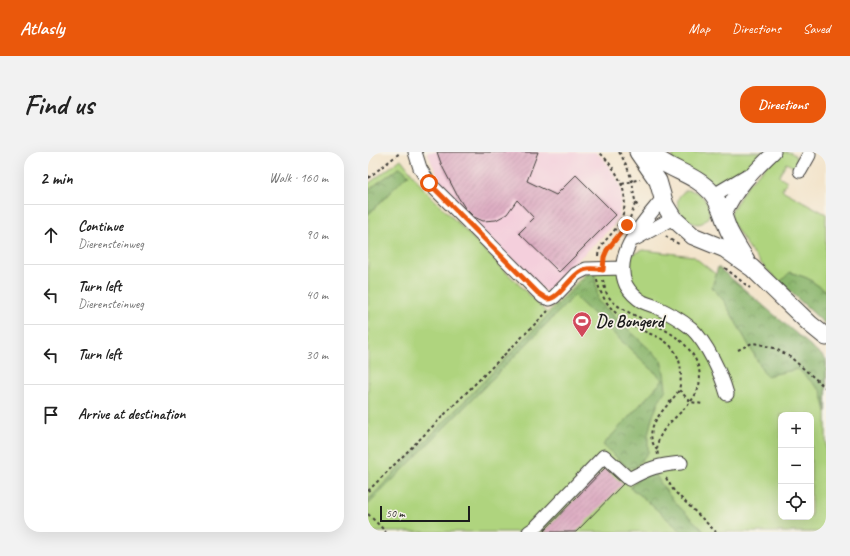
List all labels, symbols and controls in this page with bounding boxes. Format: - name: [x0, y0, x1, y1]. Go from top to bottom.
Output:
- text: Atlasly: [20, 16, 64, 40]
- text: Map: [689, 20, 710, 37]
- text: Directions: [732, 20, 781, 37]
- text: Saved: [803, 20, 830, 37]
- button: Directions: [740, 86, 826, 123]
- text: Find us: [24, 87, 94, 122]
- text: 2 min: [40, 168, 73, 189]
- text: Walk · 160 m: [269, 170, 328, 186]
- route start: [420, 174, 438, 192]
- route end: [618, 216, 636, 234]
- text: Continue: [78, 217, 123, 236]
- icon: ahead: [40, 224, 62, 246]
- text: 90 m: [306, 227, 328, 243]
- text: Dierensteinweg: [78, 236, 144, 252]
- text: Turn left: [78, 277, 121, 296]
- icon: left: [40, 284, 62, 306]
- text: 40 m: [306, 287, 328, 303]
- text: Dierensteinweg: [78, 296, 144, 312]
- sports icon: De Bongerd: [571, 310, 593, 338]
- place label: De Bongerd: [596, 311, 667, 332]
- icon: left: [40, 344, 62, 366]
- text: Turn left: [78, 345, 121, 364]
- text: 30 m: [306, 347, 328, 363]
- icon: arrive: [40, 404, 62, 426]
- text: Arrive at destination: [78, 405, 185, 424]
- map controls: [778, 412, 814, 520]
- button: +: [778, 412, 814, 448]
- button: −: [778, 448, 814, 484]
- button: locate: [778, 484, 814, 520]
- scale bar: [380, 504, 470, 523]
- text: 50 m: [386, 506, 405, 520]

